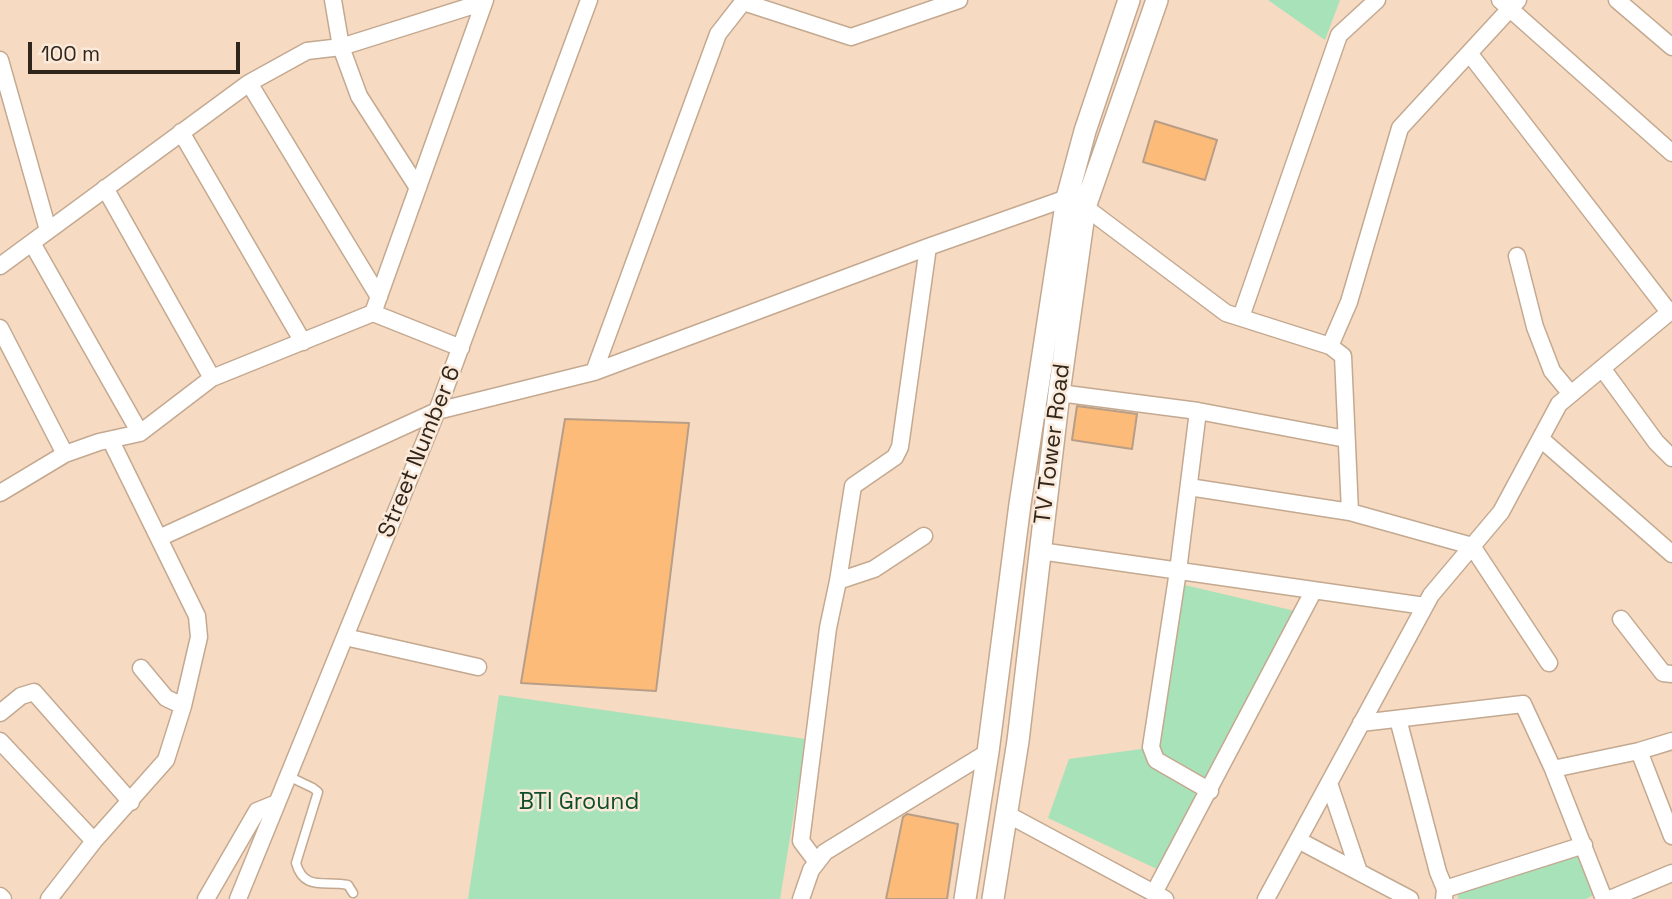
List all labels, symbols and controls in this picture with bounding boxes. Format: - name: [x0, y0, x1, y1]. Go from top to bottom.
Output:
- scale bar: [32, 28, 243, 72]
- text: 100 m: [41, 40, 100, 67]
- street label: Street Number 6: [373, 362, 467, 542]
- street label: TV Tower Road: [1029, 362, 1077, 526]
- park label: BTI Ground: [519, 789, 639, 817]

